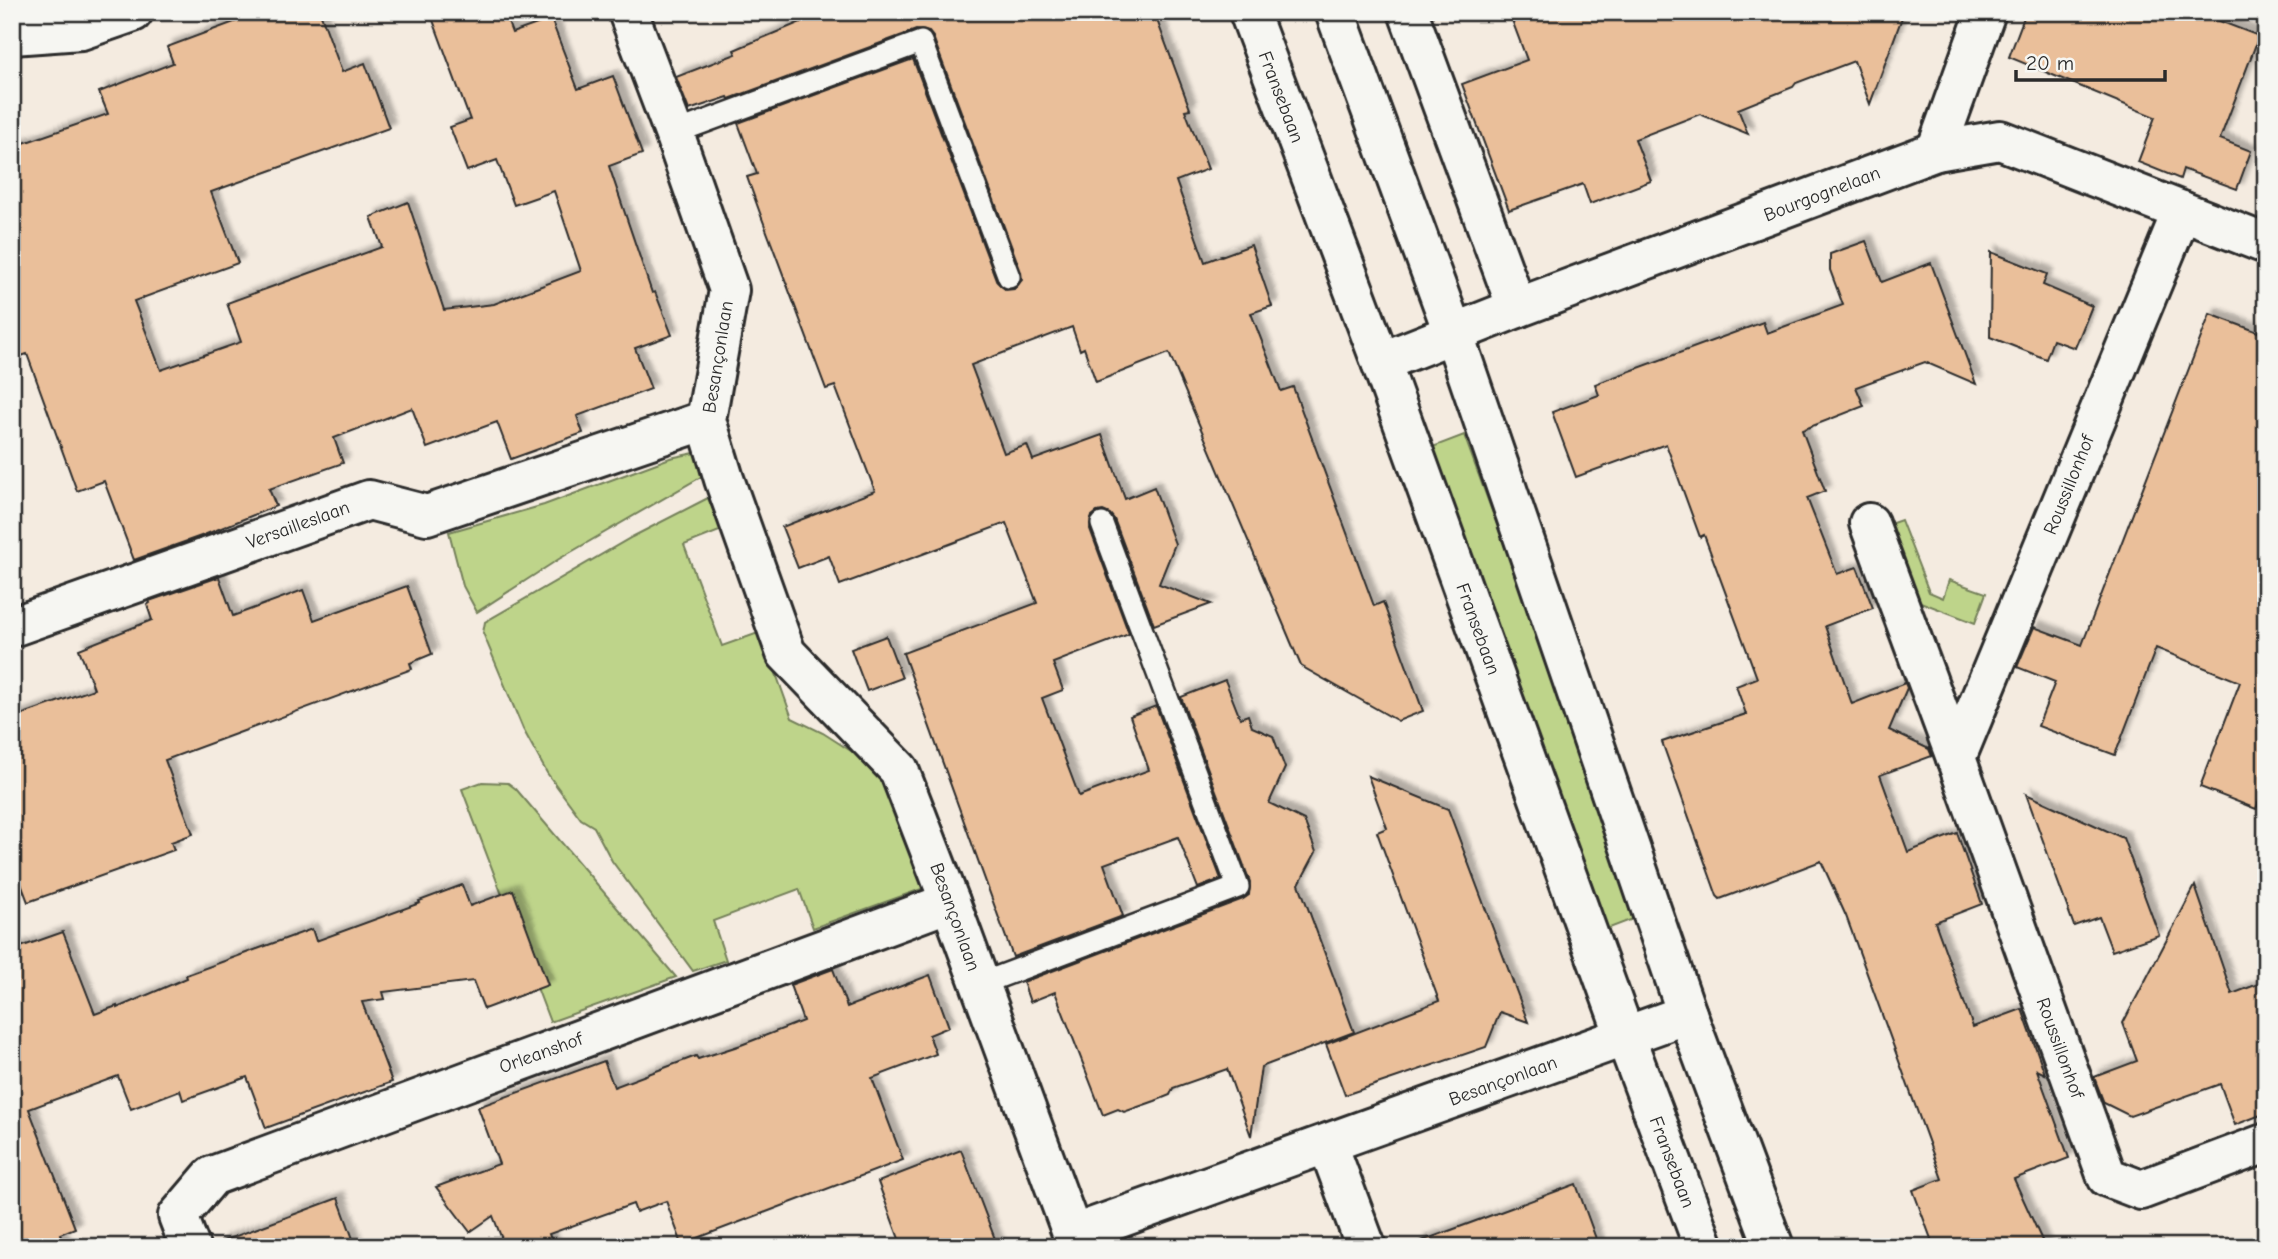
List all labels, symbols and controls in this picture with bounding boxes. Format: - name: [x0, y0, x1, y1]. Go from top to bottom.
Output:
- scale bar: [2016, 38, 2164, 82]
- street label: Fransebaan: [1254, 48, 1308, 146]
- text: 20 m: [2026, 51, 2074, 75]
- street label: Bourgognelaan: [1761, 162, 1883, 226]
- street label: Besançonlaan: [698, 299, 738, 415]
- street label: Roussillonhof: [2039, 430, 2100, 538]
- street label: Versailleslaan: [243, 496, 353, 554]
- street label: Fransebaan: [1451, 580, 1505, 678]
- street label: Besançonlaan: [925, 860, 985, 974]
- street label: Roussillonhof: [2032, 995, 2089, 1103]
- street label: Orleanshof: [496, 1027, 587, 1078]
- street label: Besançonlaan: [1446, 1051, 1560, 1111]
- street label: Fransebaan: [1645, 1113, 1699, 1211]

